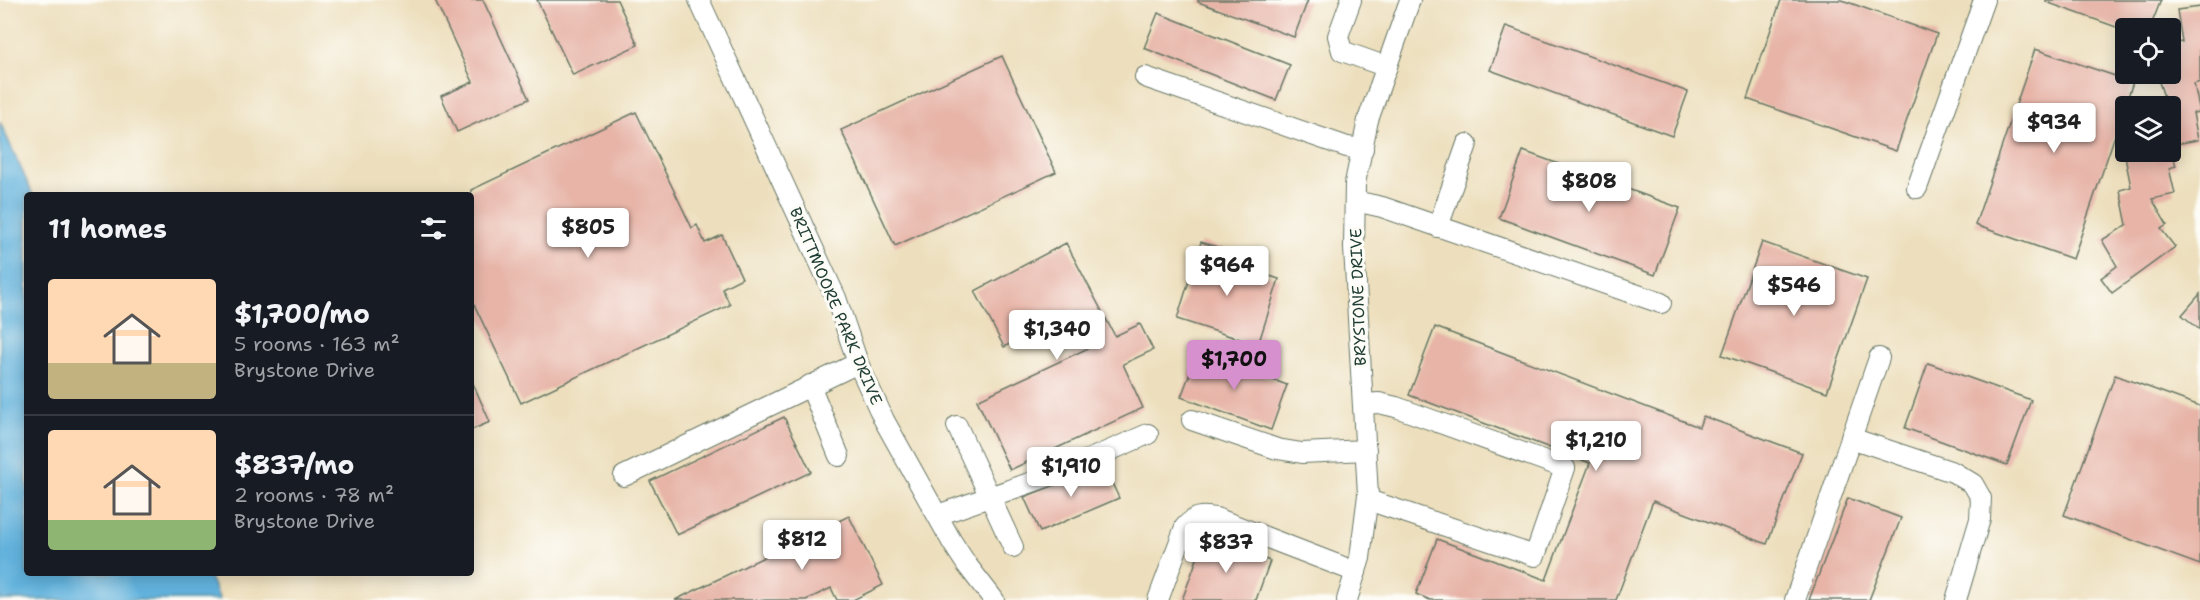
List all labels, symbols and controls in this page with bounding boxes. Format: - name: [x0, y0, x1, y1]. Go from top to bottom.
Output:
- map controls: [2115, 18, 2181, 162]
- button: locate: [2115, 18, 2181, 84]
- button: layers: [2115, 96, 2181, 162]
- pin: $934: [2018, 103, 2090, 154]
- text: $934: [2027, 109, 2081, 135]
- pin: $808: [1553, 162, 1625, 213]
- text: $808: [1561, 168, 1617, 194]
- street label: BRITTMOORE PARK DRIVE: [785, 204, 887, 408]
- pin: $805: [552, 208, 624, 259]
- text: 11 homes: [48, 211, 167, 246]
- icon: filters: [417, 212, 450, 245]
- text: $805: [561, 214, 615, 240]
- street label: BRYSTONE DRIVE: [1345, 228, 1371, 366]
- pin: $964: [1191, 246, 1263, 297]
- text: $964: [1200, 252, 1254, 278]
- pin: $546: [1758, 266, 1830, 317]
- text: $546: [1767, 272, 1821, 298]
- text: $1,700/mo: [234, 296, 370, 331]
- icon: home: [96, 303, 168, 375]
- pin: $1,340: [1008, 310, 1106, 361]
- text: $1,340: [1023, 316, 1091, 342]
- text: 5 rooms · 163 m²: [234, 331, 400, 357]
- pin: $1,700: [1185, 340, 1283, 391]
- text: $1,700: [1201, 346, 1267, 372]
- text: Brystone Drive: [234, 357, 375, 383]
- pin: $1,210: [1547, 421, 1645, 472]
- text: $1,210: [1565, 427, 1627, 453]
- text: $837/mo: [234, 447, 355, 482]
- pin: $1,910: [1022, 447, 1120, 498]
- text: $1,910: [1041, 453, 1101, 479]
- icon: home: [96, 454, 168, 526]
- text: 2 rooms · 78 m²: [234, 482, 394, 508]
- text: Brystone Drive: [234, 508, 375, 534]
- pin: $812: [766, 520, 838, 571]
- pin: $837: [1190, 523, 1262, 574]
- text: $812: [777, 526, 827, 552]
- text: $837: [1199, 529, 1253, 555]

